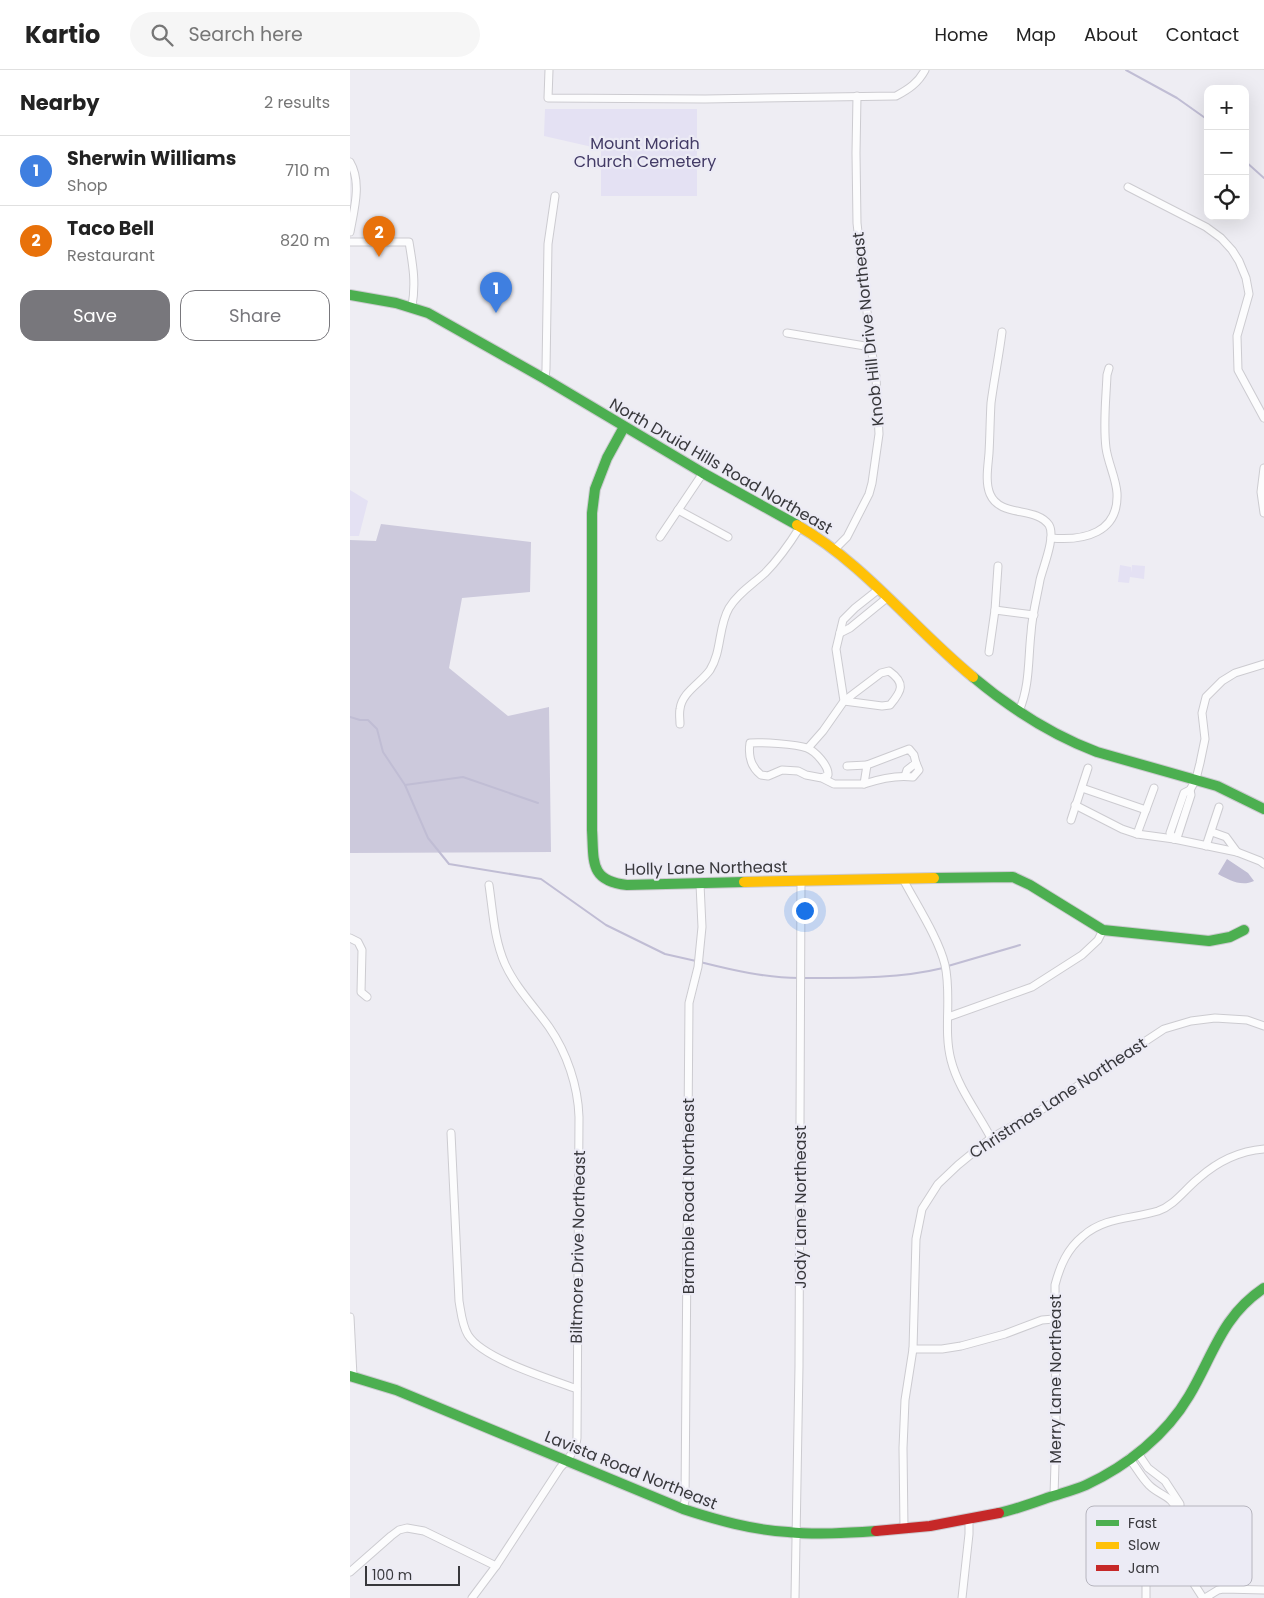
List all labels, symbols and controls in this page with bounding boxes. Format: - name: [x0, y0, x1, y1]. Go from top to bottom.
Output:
- search box: [130, 12, 480, 57]
- text: Kartio: [25, 18, 100, 51]
- icon: search: [148, 21, 176, 49]
- text: Search here: [188, 21, 303, 48]
- text: Home: [934, 22, 988, 47]
- text: Map: [1016, 22, 1056, 47]
- text: About: [1084, 22, 1138, 47]
- text: Contact: [1166, 22, 1239, 47]
- map controls: [1204, 85, 1249, 220]
- button: +: [1204, 85, 1249, 130]
- text: Nearby: [20, 88, 100, 117]
- text: 2 results: [264, 91, 330, 114]
- button: −: [1204, 130, 1249, 175]
- park label: Mount Moriah Church Cemetery: [574, 132, 716, 173]
- text: Sherwin Williams: [67, 145, 236, 172]
- text: 1: [33, 159, 39, 182]
- text: 710 m: [285, 159, 330, 182]
- text: Shop: [67, 174, 108, 197]
- button: locate: [1204, 175, 1249, 220]
- text: Taco Bell: [67, 215, 154, 242]
- pin: 2: [363, 216, 395, 257]
- text: 2: [31, 229, 41, 252]
- text: 820 m: [280, 229, 330, 252]
- street label: Knob Hill Drive Northeast: [846, 231, 890, 427]
- text: Restaurant: [67, 244, 155, 267]
- pin: 1: [480, 272, 512, 313]
- button: Save: [20, 290, 170, 341]
- button: Share: [180, 290, 330, 341]
- street label: North Druid Hills Road Northeast: [605, 393, 837, 540]
- street label: Holly Lane Northeast: [624, 855, 788, 881]
- your location: [792, 898, 818, 924]
- street label: Christmas Lane Northeast: [965, 1032, 1151, 1164]
- street label: Bramble Road Northeast: [677, 1098, 700, 1294]
- street label: Jody Lane Northeast: [789, 1125, 812, 1289]
- street label: Biltmore Drive Northeast: [565, 1150, 591, 1344]
- street label: Merry Lane Northeast: [1044, 1294, 1067, 1464]
- street label: Lavista Road Northeast: [541, 1425, 721, 1515]
- legend: [1086, 1506, 1252, 1586]
- text: Fast: [1128, 1513, 1157, 1533]
- text: Slow: [1128, 1535, 1161, 1555]
- text: Jam: [1128, 1558, 1159, 1578]
- scale bar: [365, 1563, 460, 1586]
- text: 100 m: [372, 1565, 412, 1585]

